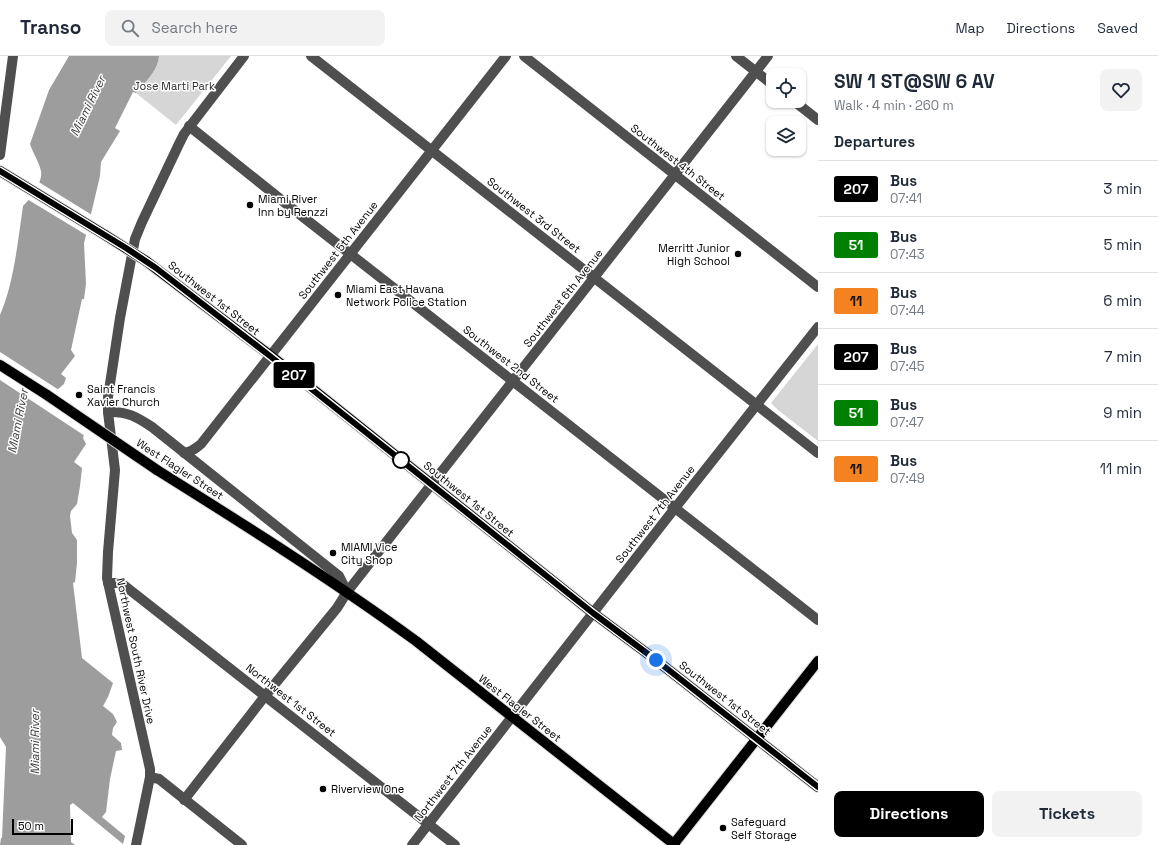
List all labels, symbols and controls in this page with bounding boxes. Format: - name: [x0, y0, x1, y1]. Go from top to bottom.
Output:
- search box: [105, 10, 385, 46]
- text: Transo: [20, 15, 81, 40]
- icon: search: [119, 17, 141, 39]
- text: Search here: [151, 18, 238, 37]
- text: Map: [955, 19, 985, 37]
- text: Directions: [1007, 19, 1075, 37]
- text: Saved: [1097, 19, 1138, 37]
- map controls: [766, 68, 806, 156]
- button: locate: [766, 68, 806, 108]
- text: SW 1 ST@SW 6 AV: [834, 69, 995, 94]
- button: heart: [1100, 69, 1142, 111]
- water label: Miami River: [67, 72, 110, 139]
- park label: Jose Marti Park: [133, 79, 215, 93]
- text: Walk · 4 min · 260 m: [834, 97, 954, 114]
- button: layers: [766, 116, 806, 156]
- street label: Southwest 4th Street: [628, 121, 728, 203]
- text: Departures: [834, 132, 915, 151]
- text: Bus: [890, 171, 917, 190]
- street label: Southwest 3rd Street: [484, 174, 584, 256]
- text: 3 min: [1103, 179, 1142, 198]
- text: 207: [844, 180, 868, 198]
- text: 07:41: [890, 190, 922, 207]
- place label: Miami River Inn by Renzzi: [258, 192, 328, 219]
- street label: Southwest 5th Avenue: [295, 198, 381, 302]
- marker: Miami River Inn by Renzzi: [245, 200, 255, 210]
- text: Bus: [890, 227, 917, 246]
- text: 5 min: [1103, 235, 1142, 254]
- text: 51: [849, 236, 863, 254]
- place label: Merritt Junior High School: [658, 241, 730, 268]
- street label: Southwest 6th Avenue: [520, 246, 606, 350]
- text: 07:43: [890, 246, 925, 263]
- marker: Merritt Junior High School: [733, 249, 743, 259]
- street label: Southwest 1st Street: [165, 258, 263, 338]
- place label: Miami East Havana Network Police Station: [346, 282, 467, 309]
- text: Bus: [890, 283, 917, 302]
- marker: Miami East Havana Network Police Station: [333, 290, 343, 300]
- text: 6 min: [1103, 291, 1142, 310]
- text: 11: [850, 292, 862, 310]
- text: 07:44: [890, 302, 925, 319]
- street label: Southwest 2nd Street: [460, 322, 562, 406]
- text: Bus: [890, 339, 917, 358]
- text: 7 min: [1104, 347, 1142, 366]
- text: 207: [844, 348, 868, 366]
- text: 07:45: [890, 358, 925, 375]
- line badge: 207: [271, 362, 317, 388]
- text: 207: [282, 366, 306, 384]
- place label: Saint Francis Xavier Church: [87, 382, 160, 409]
- water label: Miami River: [4, 386, 32, 454]
- marker: Saint Francis Xavier Church: [74, 390, 84, 400]
- text: Bus: [890, 395, 917, 414]
- text: 9 min: [1103, 403, 1142, 422]
- text: 51: [849, 404, 863, 422]
- text: 07:47: [890, 414, 924, 431]
- street label: West Flagler Street: [134, 436, 226, 502]
- unlabelled marker: [392, 451, 410, 469]
- text: Bus: [890, 451, 917, 470]
- street label: Southwest 1st Street: [421, 458, 517, 540]
- text: 11 min: [1100, 459, 1142, 478]
- text: 11: [850, 460, 862, 478]
- street label: Southwest 7th Avenue: [612, 462, 698, 566]
- text: 07:49: [890, 470, 925, 487]
- place label: MIAMI Vice City Shop: [341, 540, 398, 567]
- marker: MIAMI Vice City Shop: [328, 548, 338, 558]
- street label: Northwest South River Drive: [114, 577, 158, 725]
- your location: [646, 650, 666, 670]
- street label: Southwest 1st Street: [676, 658, 774, 738]
- street label: Northwest 1st Street: [243, 660, 339, 740]
- street label: West Flagler Street: [476, 671, 564, 745]
- water label: Miami River: [27, 708, 43, 774]
- street label: Northwest 7th Avenue: [411, 722, 495, 824]
- place label: Riverview One: [331, 782, 404, 796]
- marker: Riverview One: [318, 784, 328, 794]
- button: Directions: [834, 791, 984, 837]
- button: Tickets: [992, 791, 1142, 837]
- place label: Safeguard Self Storage: [731, 815, 797, 842]
- scale bar: [12, 817, 73, 836]
- text: 50 m: [18, 819, 44, 833]
- marker: Safeguard Self Storage: [718, 823, 728, 833]

